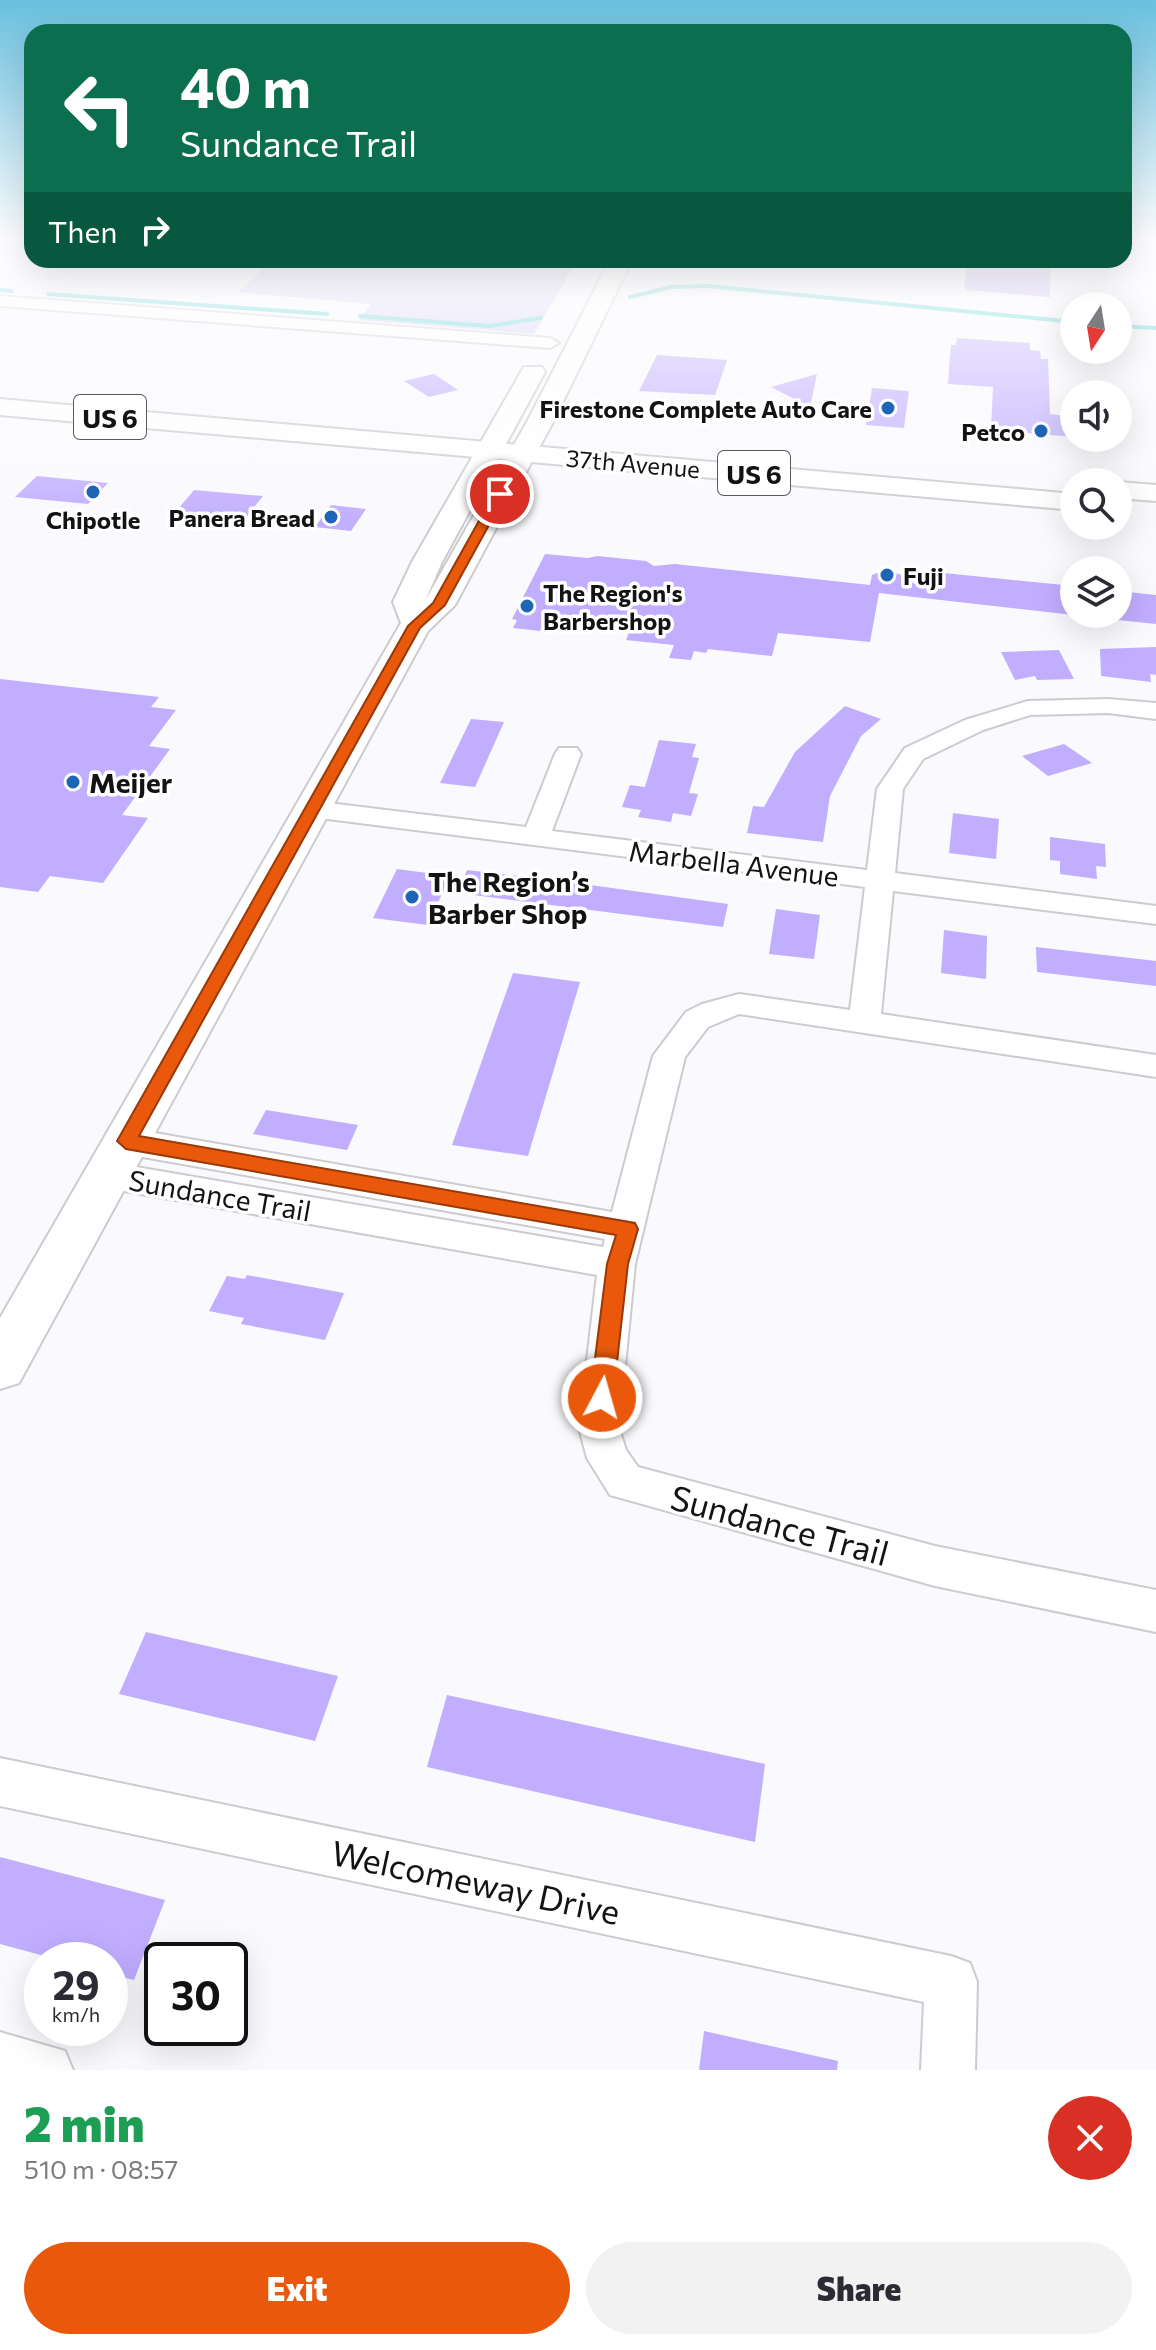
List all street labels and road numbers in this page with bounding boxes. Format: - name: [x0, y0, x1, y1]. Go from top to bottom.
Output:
- road number: US 6: [74, 395, 146, 439]
- street label: 37th Avenue: [565, 443, 701, 483]
- road number: US 6: [718, 451, 790, 495]
- street label: Marbella Avenue: [627, 833, 841, 893]
- street label: Sundance Trail: [126, 1162, 314, 1228]
- street label: Sundance Trail: [666, 1475, 894, 1573]
- street label: Welcomeway Drive: [328, 1830, 624, 1932]

